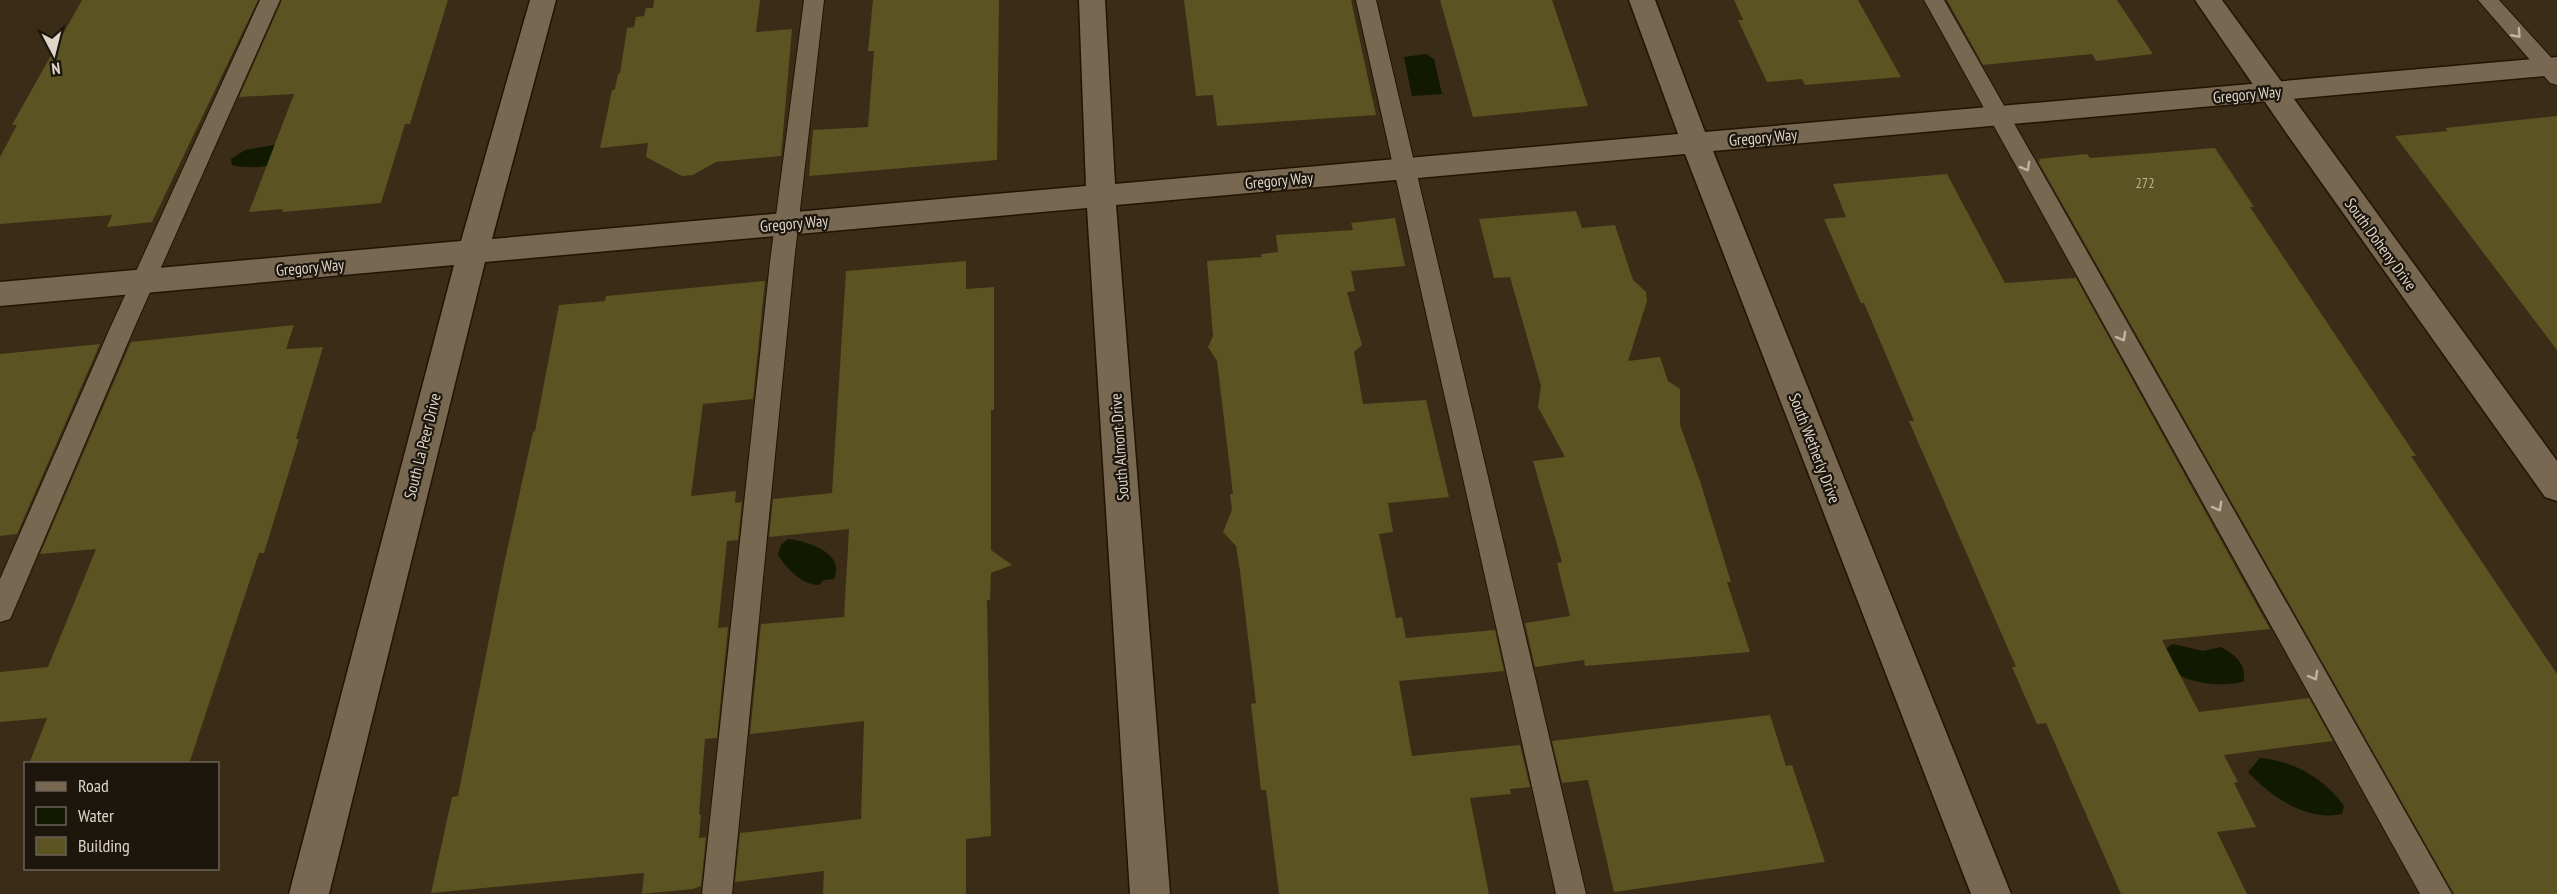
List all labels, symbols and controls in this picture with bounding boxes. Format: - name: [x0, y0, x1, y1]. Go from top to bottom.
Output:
- north arrow: [24, 24, 84, 84]
- one-way arrow: [2510, 27, 2521, 37]
- text: N: [50, 58, 61, 79]
- street label: Gregory Way: [2212, 81, 2282, 107]
- street label: Gregory Way: [1728, 124, 1798, 150]
- one-way arrow: [2019, 161, 2030, 171]
- street label: Gregory Way: [1244, 167, 1314, 193]
- house number: 272: [2136, 174, 2154, 192]
- street label: South Doheny Drive: [2341, 194, 2421, 294]
- street label: Gregory Way: [759, 210, 829, 236]
- street label: Gregory Way: [275, 254, 345, 280]
- one-way arrow: [2115, 331, 2126, 341]
- street label: South Wetherly Drive: [1785, 390, 1845, 506]
- street label: South La Peer Drive: [399, 391, 445, 501]
- street label: South Almont Drive: [1105, 393, 1133, 501]
- one-way arrow: [2211, 500, 2222, 511]
- one-way arrow: [2307, 670, 2318, 681]
- legend: [24, 762, 219, 870]
- text: Road: [78, 774, 109, 797]
- text: Water: [78, 804, 114, 827]
- text: Building: [78, 834, 130, 857]

